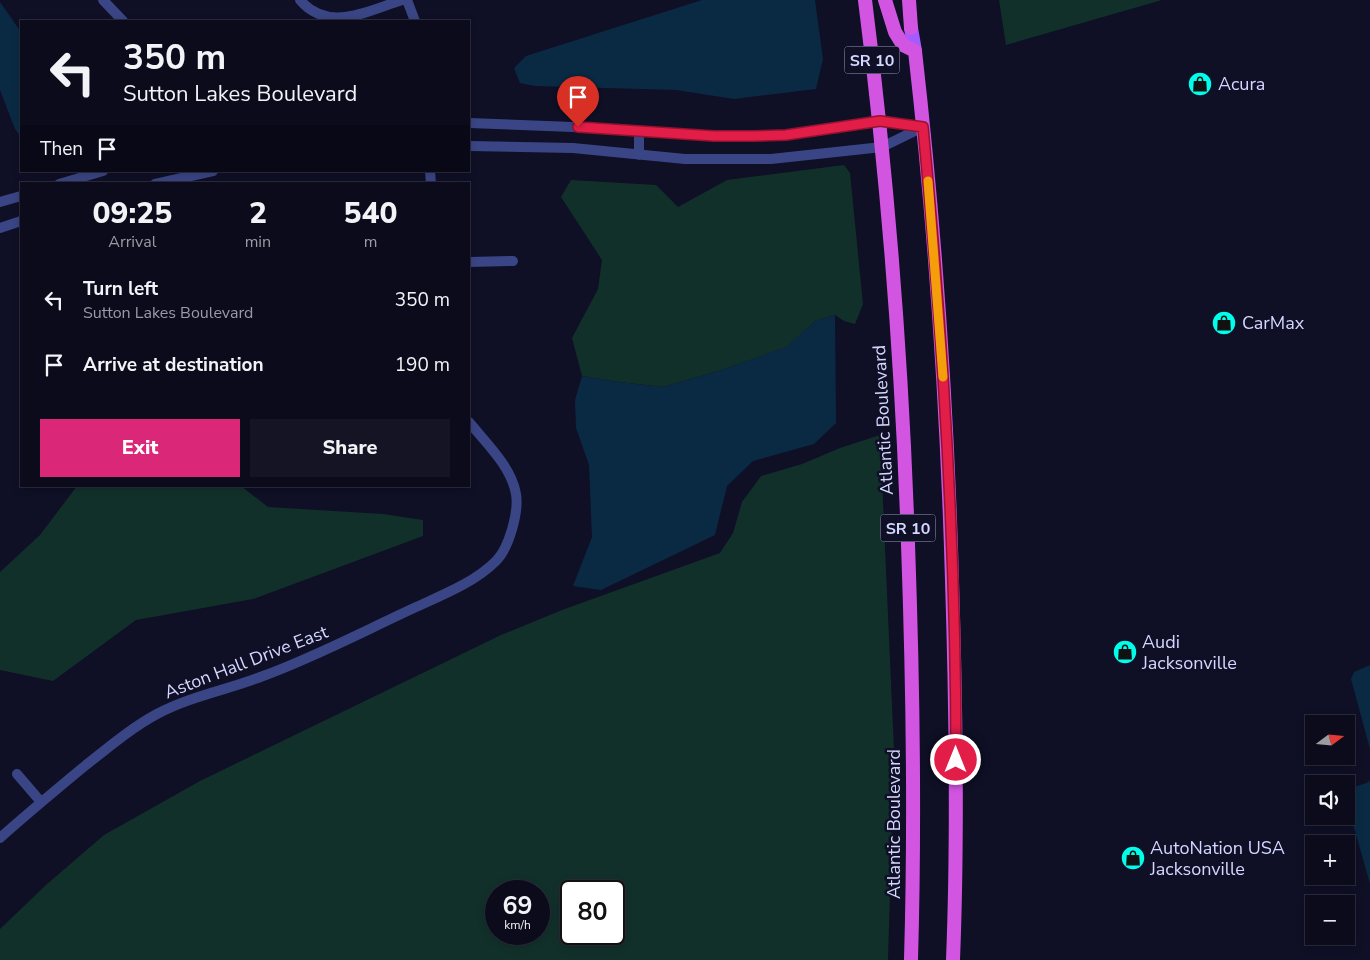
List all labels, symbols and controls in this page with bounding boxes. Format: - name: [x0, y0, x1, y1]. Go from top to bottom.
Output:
- text: 350 m: [123, 34, 226, 81]
- icon: left: [40, 40, 105, 105]
- road number: SR 10: [844, 46, 900, 74]
- shop icon: Acura: [1187, 71, 1213, 97]
- place label: Acura: [1218, 72, 1265, 96]
- pin: [557, 76, 599, 127]
- text: Sutton Lakes Boulevard: [123, 79, 357, 109]
- icon: arrive: [564, 83, 592, 111]
- icon: arrive: [93, 135, 121, 163]
- text: Then: [40, 136, 83, 162]
- text: 09:25: [92, 193, 172, 234]
- text: 2: [249, 193, 267, 234]
- text: 540: [344, 193, 398, 234]
- text: Arrival: [108, 231, 156, 253]
- text: min: [245, 231, 271, 253]
- text: m: [364, 231, 377, 253]
- text: Turn left: [83, 276, 158, 302]
- icon: left: [40, 286, 68, 314]
- text: 350 m: [395, 287, 450, 313]
- text: Sutton Lakes Boulevard: [83, 302, 253, 324]
- shop icon: CarMax: [1211, 310, 1237, 336]
- place label: CarMax: [1242, 311, 1305, 335]
- street label: Atlantic Boulevard: [867, 344, 899, 496]
- icon: arrive: [40, 351, 68, 379]
- text: Arrive at destination: [83, 352, 264, 378]
- text: 190 m: [395, 352, 450, 378]
- button: Exit: [40, 419, 240, 477]
- button: Share: [250, 419, 450, 477]
- road number: SR 10: [880, 514, 936, 542]
- street label: Aston Hall Drive East: [161, 620, 332, 704]
- place label: Audi Jacksonville: [1141, 630, 1237, 675]
- shop icon: Audi Jacksonville: [1112, 639, 1138, 665]
- north arrow: [1305, 715, 1355, 765]
- map controls: [1305, 715, 1355, 945]
- position arrow: [929, 733, 981, 785]
- street label: Atlantic Boulevard: [882, 749, 906, 899]
- button: sound: [1305, 775, 1355, 825]
- button: +: [1305, 835, 1355, 885]
- place label: AutoNation USA Jacksonville: [1149, 836, 1285, 881]
- shop icon: AutoNation USA Jacksonville: [1120, 845, 1146, 871]
- speed limit sign: 80: [560, 880, 625, 945]
- text: 69: [502, 889, 533, 923]
- button: −: [1305, 895, 1355, 945]
- text: km/h: [504, 917, 531, 933]

